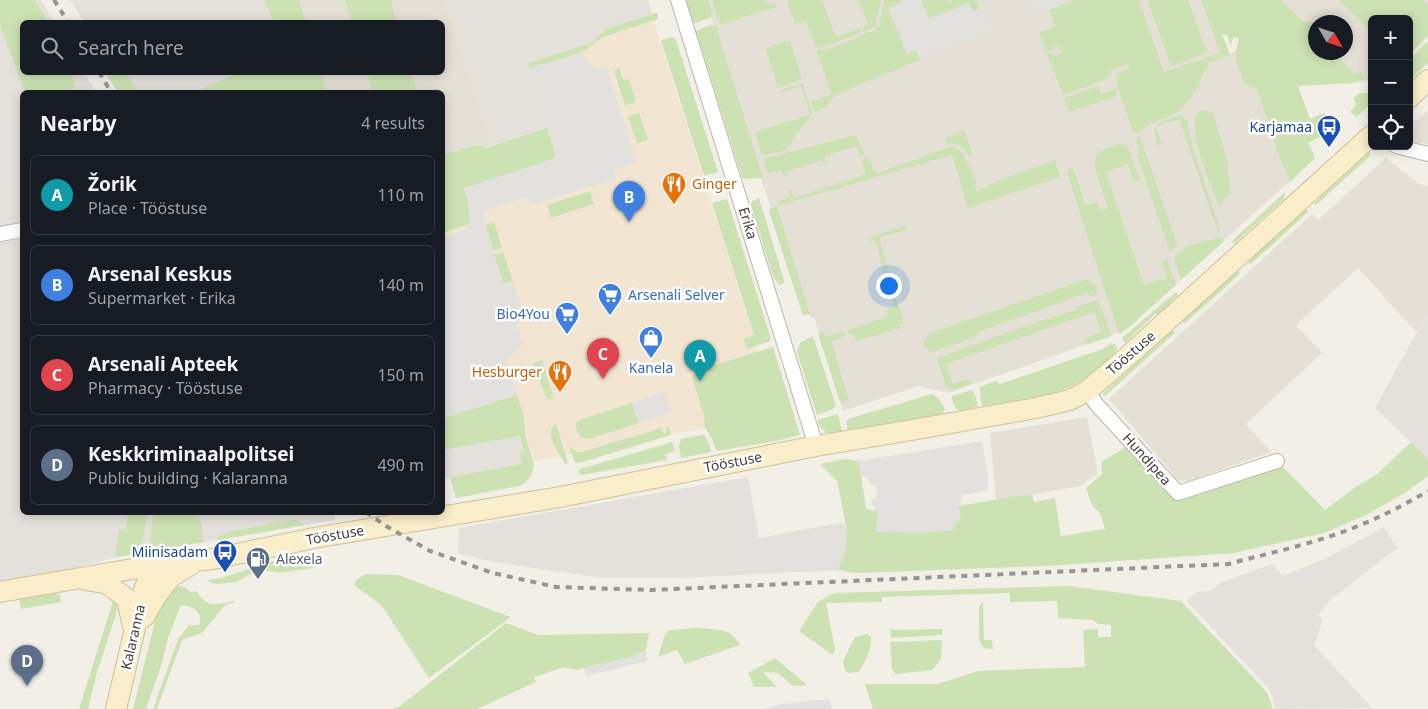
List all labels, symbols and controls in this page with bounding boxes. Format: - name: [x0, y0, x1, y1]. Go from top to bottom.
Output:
- north arrow: [1308, 15, 1353, 60]
- map controls: [1368, 15, 1413, 150]
- button: +: [1368, 15, 1413, 60]
- search box: [20, 20, 445, 75]
- icon: search: [38, 34, 66, 62]
- text: Search here: [78, 35, 184, 61]
- button: −: [1368, 60, 1413, 105]
- button: locate: [1368, 105, 1413, 150]
- text: Nearby: [40, 109, 116, 137]
- text: 4 results: [361, 112, 425, 134]
- bus stop icon: Karjamaa: [1316, 114, 1342, 148]
- place label: Karjamaa: [1249, 117, 1312, 136]
- text: Žorik: [88, 171, 137, 197]
- restaurant icon: Ginger: [661, 171, 687, 205]
- place label: Ginger: [692, 174, 737, 193]
- pin: B: [613, 181, 645, 222]
- text: A: [51, 184, 63, 206]
- text: 110 m: [377, 184, 424, 206]
- text: Place · Tööstuse: [88, 197, 207, 219]
- street label: Erika: [735, 205, 762, 241]
- text: Arsenal Keskus: [88, 261, 232, 287]
- your location: [876, 273, 902, 299]
- text: B: [52, 274, 62, 296]
- text: 140 m: [377, 274, 424, 296]
- supermarket icon: Arsenali Selver: [597, 282, 623, 316]
- place label: Arsenali Selver: [628, 285, 725, 304]
- text: Supermarket · Erika: [88, 287, 236, 309]
- supermarket icon: Bio4You: [554, 301, 580, 335]
- place label: Bio4You: [496, 304, 550, 323]
- shop icon: Kanela: [638, 325, 664, 359]
- street label: Tööstuse: [1102, 326, 1159, 379]
- pin: C: [587, 338, 619, 379]
- pin: A: [684, 340, 716, 381]
- text: Arsenali Apteek: [88, 351, 238, 377]
- place label: Kanela: [629, 358, 673, 377]
- restaurant icon: Hesburger: [547, 359, 573, 393]
- place label: Hesburger: [472, 362, 542, 381]
- text: C: [52, 364, 62, 386]
- text: 150 m: [377, 364, 424, 386]
- text: Pharmacy · Tööstuse: [88, 377, 243, 399]
- street label: Hundipea: [1119, 428, 1176, 489]
- text: Keskkriminaalpolitsei: [88, 441, 294, 467]
- street label: Tööstuse: [702, 447, 764, 476]
- text: D: [51, 454, 63, 476]
- text: 490 m: [377, 454, 424, 476]
- text: Public building · Kalaranna: [88, 467, 288, 489]
- street label: Tööstuse: [304, 520, 366, 549]
- bus stop icon: Miinisadam: [212, 539, 238, 573]
- place label: Miinisadam: [132, 542, 208, 561]
- fuel station icon: Alexela: [245, 546, 271, 580]
- place label: Alexela: [276, 549, 323, 568]
- street label: Kalaranna: [116, 602, 149, 671]
- pin: D: [11, 645, 43, 686]

